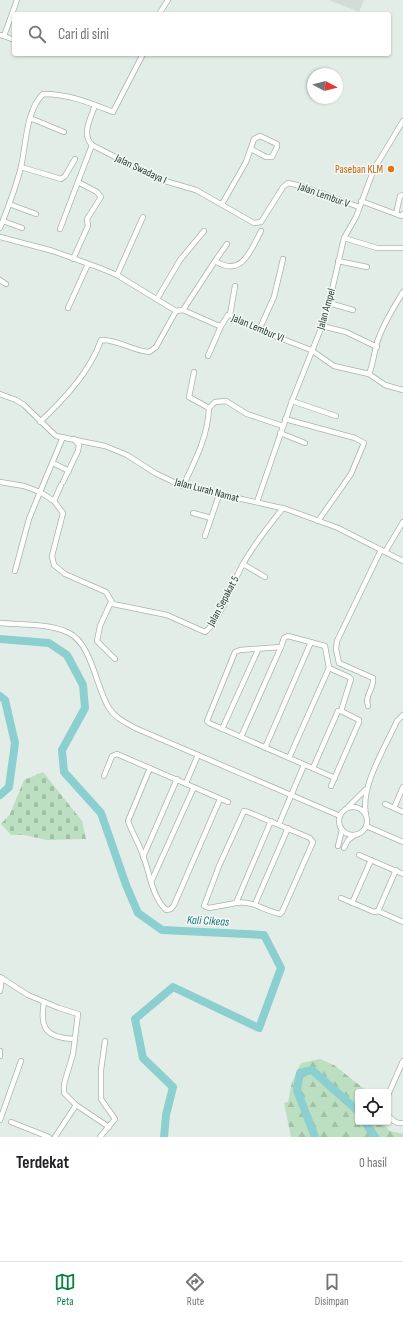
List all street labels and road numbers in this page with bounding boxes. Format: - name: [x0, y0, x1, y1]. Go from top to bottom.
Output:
- street label: Jalan Swadaya I: [112, 151, 169, 187]
- street label: Jalan Lembur V: [296, 179, 351, 210]
- street label: Jalan Ampel: [314, 287, 338, 332]
- street label: Jalan Lembur VI: [229, 311, 286, 345]
- street label: Jalan Lurah Namat: [172, 475, 241, 505]
- street label: Jalan Sepakat 5: [204, 574, 242, 629]

